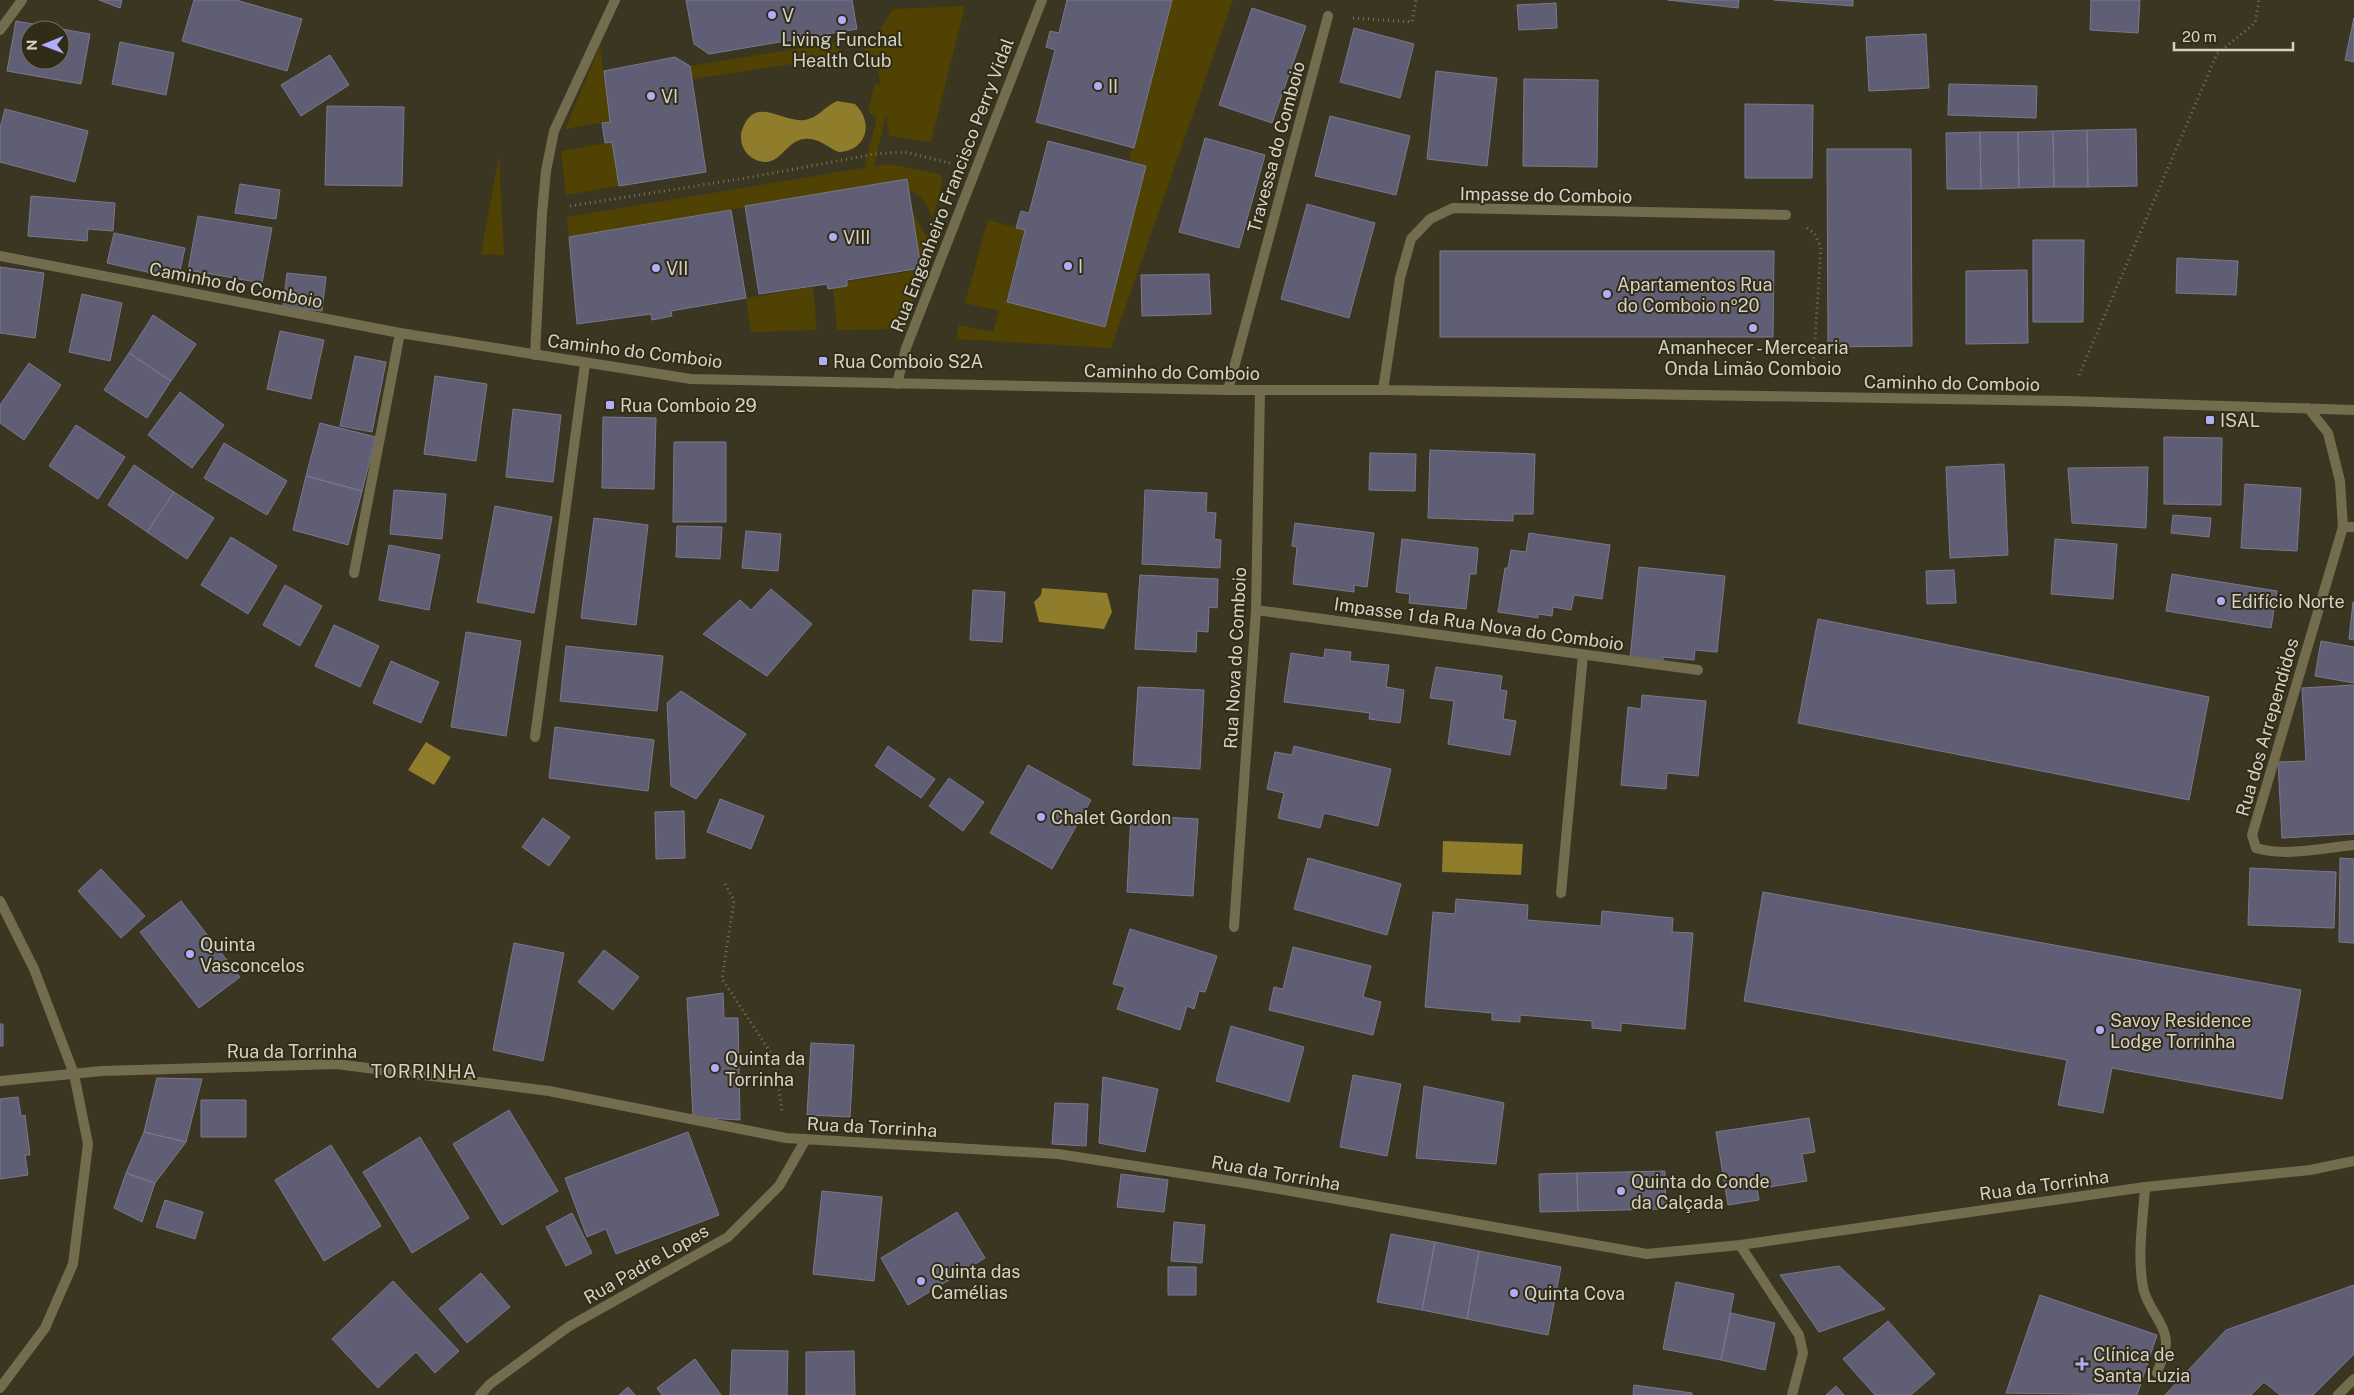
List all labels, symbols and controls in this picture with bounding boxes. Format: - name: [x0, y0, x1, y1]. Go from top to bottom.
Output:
- place label: V: [782, 5, 794, 26]
- marker: V: [766, 9, 778, 21]
- marker: Living Funchal Health Club: [836, 14, 848, 26]
- north arrow: [20, 20, 70, 70]
- scale bar: [2174, 20, 2293, 52]
- text: 20 m: [2182, 28, 2217, 45]
- place label: Living Funchal Health Club: [781, 29, 903, 71]
- street label: Rua Engenheiro Francisco Perry Vidal: [886, 35, 1018, 335]
- text: N: [24, 40, 40, 51]
- street label: Travessa do Comboio: [1243, 59, 1309, 235]
- place label: II: [1108, 76, 1118, 97]
- marker: II: [1092, 80, 1104, 92]
- place label: VI: [661, 86, 678, 107]
- marker: VI: [645, 90, 657, 102]
- street label: Impasse do Comboio: [1460, 183, 1632, 207]
- place label: VIII: [843, 227, 870, 248]
- marker: VIII: [827, 231, 839, 243]
- place label: I: [1078, 256, 1083, 277]
- street label: Caminho do Comboio: [148, 258, 324, 312]
- place label: VII: [666, 258, 688, 279]
- marker: I: [1062, 260, 1074, 272]
- marker: VII: [650, 262, 662, 274]
- place label: Apartamentos Rua do Comboio nº20: [1617, 274, 1773, 316]
- marker: Apartamentos Rua do Comboio nº20: [1601, 288, 1613, 300]
- marker: Amanhecer - Mercearia Onda Limão Comboio: [1747, 322, 1759, 334]
- street label: Caminho do Comboio: [546, 330, 724, 372]
- place label: Amanhecer - Mercearia Onda Limão Comboio: [1658, 337, 1848, 379]
- place label: Rua Comboio S2A: [833, 351, 984, 372]
- marker: Rua Comboio S2A: [817, 355, 829, 367]
- street label: Caminho do Comboio: [1084, 360, 1260, 384]
- street label: Caminho do Comboio: [1864, 371, 2040, 395]
- place label: Rua Comboio 29: [620, 395, 757, 416]
- marker: Rua Comboio 29: [604, 399, 616, 411]
- place label: ISAL: [2220, 410, 2260, 431]
- marker: ISAL: [2204, 414, 2216, 426]
- street label: Rua Nova do Comboio: [1220, 567, 1250, 749]
- place label: Edifício Norte: [2231, 591, 2345, 612]
- street label: Impasse 1 da Rua Nova do Comboio: [1333, 593, 1625, 655]
- marker: Edifício Norte: [2215, 595, 2227, 607]
- street label: Rua dos Arrependidos: [2232, 636, 2302, 818]
- place label: Chalet Gordon: [1051, 807, 1171, 828]
- marker: Chalet Gordon: [1035, 811, 1047, 823]
- place label: Quinta Vasconcelos: [200, 934, 305, 976]
- marker: Quinta Vasconcelos: [184, 948, 196, 960]
- place label: Savoy Residence Lodge Torrinha: [2110, 1010, 2251, 1052]
- marker: Savoy Residence Lodge Torrinha: [2094, 1024, 2106, 1036]
- street label: Rua da Torrinha: [227, 1041, 357, 1062]
- place label: Quinta da Torrinha: [725, 1048, 805, 1090]
- district label: TORRINHA: [371, 1060, 477, 1082]
- marker: Quinta da Torrinha: [709, 1062, 721, 1074]
- street label: Rua da Torrinha: [806, 1113, 938, 1141]
- street label: Rua da Torrinha: [1210, 1151, 1342, 1195]
- street label: Rua da Torrinha: [1978, 1166, 2110, 1204]
- place label: Quinta do Conde da Calçada: [1631, 1171, 1770, 1213]
- marker: Quinta do Conde da Calçada: [1615, 1185, 1627, 1197]
- street label: Rua Padre Lopes: [580, 1220, 712, 1308]
- place label: Quinta das Camélias: [931, 1261, 1020, 1303]
- marker: Quinta das Camélias: [915, 1275, 927, 1287]
- place label: Quinta Cova: [1524, 1283, 1625, 1304]
- marker: Quinta Cova: [1508, 1287, 1520, 1299]
- place label: Clínica de Santa Luzia: [2093, 1344, 2190, 1386]
- marker: Clínica de Santa Luzia: [2075, 1357, 2089, 1371]

